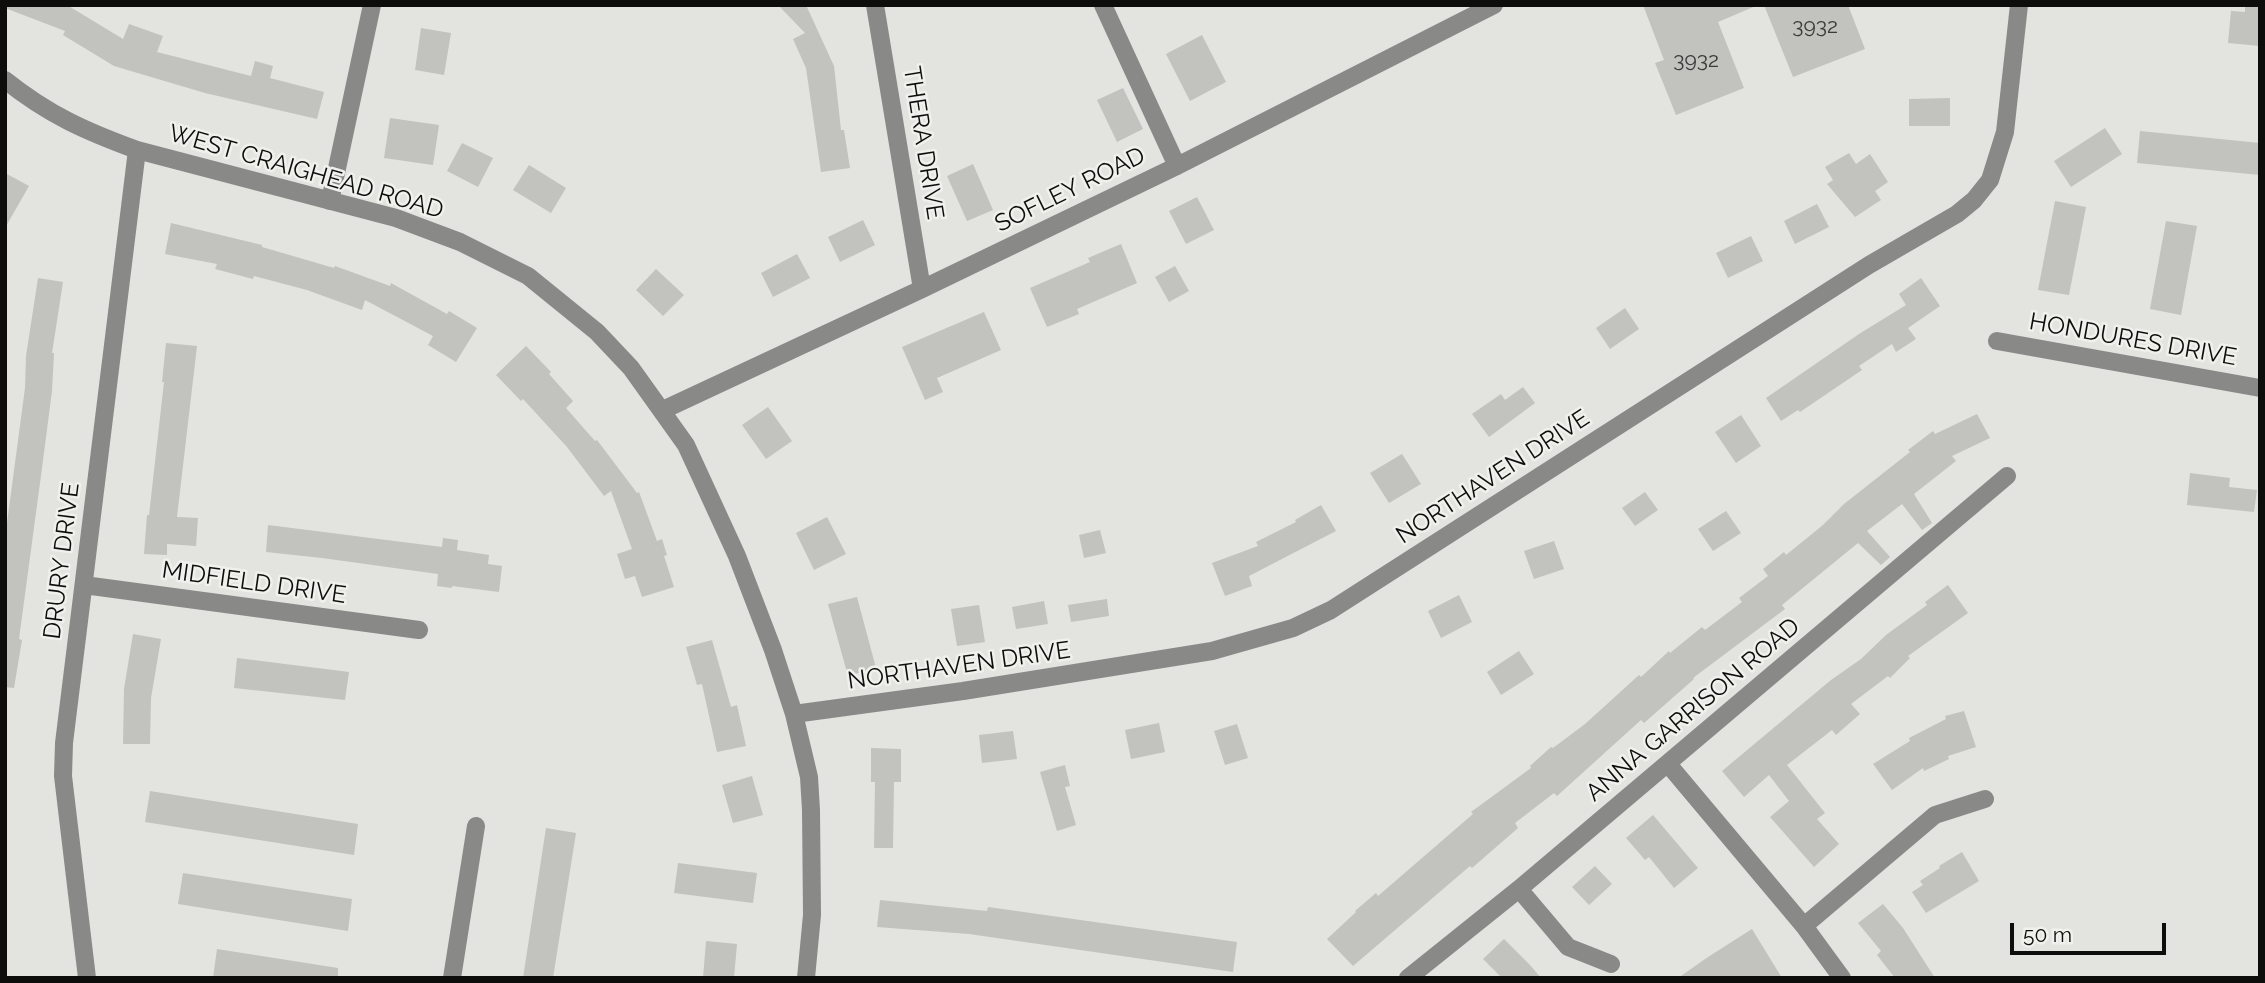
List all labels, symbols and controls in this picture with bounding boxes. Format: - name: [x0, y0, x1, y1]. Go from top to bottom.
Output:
- house number: 3932: [1792, 14, 1838, 40]
- house number: 3932: [1673, 48, 1719, 74]
- street label: THERA DRIVE: [897, 64, 949, 222]
- street label: WEST CRAIGHEAD ROAD: [165, 119, 447, 225]
- street label: SOFLEY ROAD: [990, 141, 1150, 239]
- street label: HONDURES DRIVE: [2027, 308, 2239, 372]
- street label: NORTHAVEN DRIVE: [1391, 404, 1595, 550]
- street label: DRURY DRIVE: [38, 481, 86, 641]
- street label: MIDFIELD DRIVE: [160, 556, 348, 610]
- street label: ANNA GARRISON ROAD: [1580, 612, 1806, 808]
- street label: NORTHAVEN DRIVE: [846, 636, 1072, 696]
- scale bar: [2013, 909, 2169, 953]
- text: 50 m: [2023, 922, 2072, 947]

